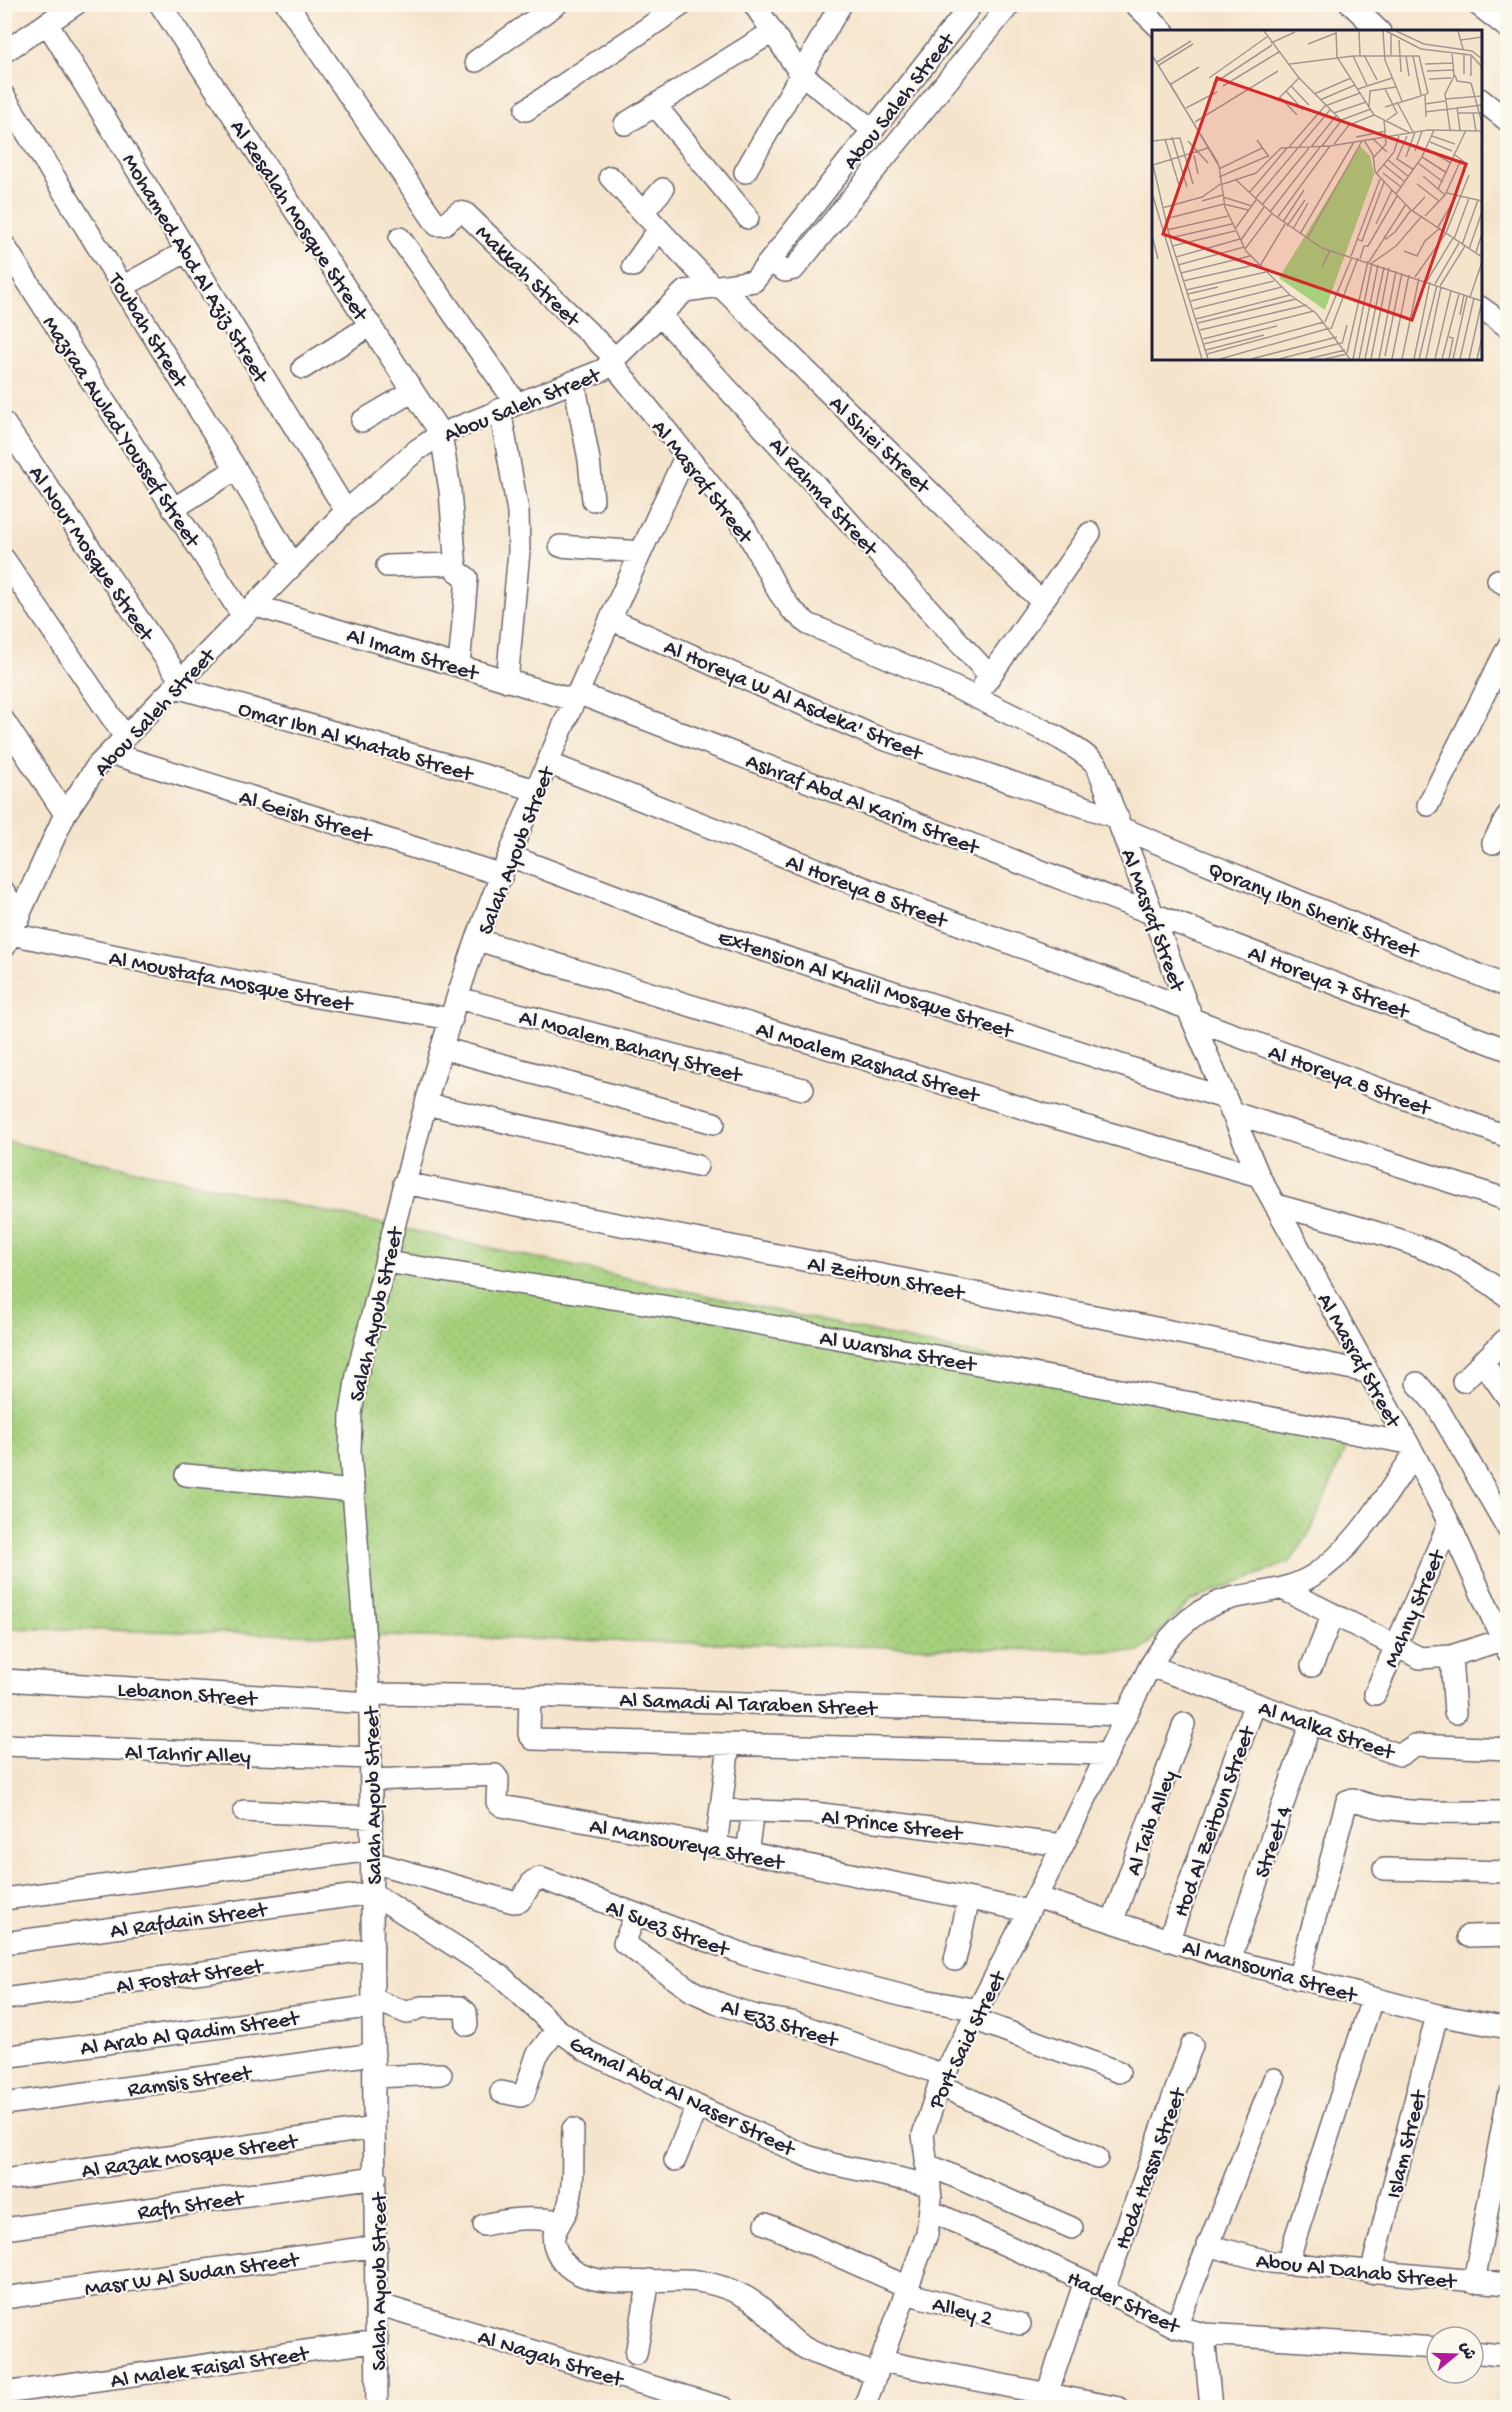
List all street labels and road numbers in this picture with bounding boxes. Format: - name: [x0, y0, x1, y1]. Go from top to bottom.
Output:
- street label: Abou Saleh Street: [839, 28, 963, 176]
- street label: Al Resalah Mosque Street: [223, 116, 373, 328]
- street label: Mohamed Abd Al Aziz Street: [115, 150, 273, 390]
- street label: Makkah Street: [469, 221, 585, 335]
- street label: Toubah Street: [100, 268, 193, 395]
- street label: Mazraa Awlad Youssef Street: [35, 312, 205, 554]
- street label: Abou Saleh Street: [441, 363, 606, 450]
- street label: Al Shiei Street: [822, 391, 935, 502]
- street label: Al Masraf Street: [645, 416, 758, 551]
- street label: Al Rahma Street: [762, 433, 883, 564]
- street label: Al Nour Mosque Street: [21, 462, 159, 648]
- street label: Al Imam Street: [343, 624, 482, 689]
- street label: Al Horeya W Al Asdeka' Street: [659, 635, 927, 769]
- street label: Abou Saleh Street: [90, 643, 223, 783]
- street label: Omar Ibn Al Khatab Street: [235, 697, 477, 789]
- street label: Ashraf Abd Al Karim Street: [742, 749, 983, 863]
- street label: Salah Ayoub Street: [474, 762, 562, 939]
- street label: Al Geish Street: [236, 785, 376, 851]
- street label: Al Masraf Street: [1114, 846, 1190, 997]
- street label: Al Horeya 8 Street: [781, 850, 952, 936]
- street label: Qorany Ibn Sherik Street: [1203, 858, 1423, 967]
- street label: Extension Al Khalil Mosque Street: [714, 926, 1017, 1046]
- street label: Al Horeya 7 Street: [1244, 941, 1413, 1027]
- street label: Al Moustafa Mosque Street: [107, 947, 356, 1020]
- street label: Al Moalem Bahary Street: [516, 1006, 746, 1091]
- street label: Al Moalem Rashad Street: [752, 1018, 983, 1111]
- street label: Al Horeya 8 Street: [1264, 1040, 1435, 1124]
- street label: Salah Ayoub Street: [345, 1224, 411, 1404]
- street label: Al Zeitoun Street: [805, 1252, 967, 1308]
- street label: Al Masraf Street: [1310, 1289, 1406, 1434]
- street label: Al Warsha Street: [817, 1326, 979, 1380]
- street label: Mahny Street: [1379, 1545, 1453, 1672]
- street label: Lebanon Street: [116, 1678, 259, 1714]
- street label: Al Samadi Al Taraben Street: [619, 1689, 879, 1724]
- street label: Al Malka Street: [1255, 1696, 1399, 1768]
- street label: Salah Ayoub Street: [360, 1705, 390, 1885]
- street label: Hod Al Zeitoun Street: [1169, 1722, 1263, 1921]
- street label: Al Tahrir Alley: [124, 1741, 251, 1771]
- street label: Al Taib Alley: [1122, 1767, 1184, 1880]
- street label: Street 4: [1250, 1802, 1299, 1882]
- street label: Al Prince Street: [820, 1805, 965, 1849]
- street label: Al Mansoureya Street: [587, 1814, 787, 1878]
- street label: Al Suez Street: [602, 1896, 733, 1965]
- street label: Al Rafdain Street: [109, 1898, 270, 1946]
- street label: Al Mansouria Street: [1179, 1936, 1361, 2011]
- street label: Al Fostat Street: [115, 1955, 267, 2001]
- street label: Port Said Street: [924, 1966, 1014, 2115]
- street label: Al Ezz Street: [718, 1995, 842, 2055]
- street label: Al Arab Al Qadim Street: [79, 2006, 302, 2063]
- street label: Gamal Abd Al Naser Street: [564, 2032, 800, 2164]
- street label: Ramsis Street: [126, 2061, 255, 2104]
- street label: Hoda Hassn Street: [1111, 2083, 1194, 2253]
- street label: Islam Street: [1382, 2087, 1434, 2201]
- street label: Al Razak Mosque Street: [80, 2130, 301, 2186]
- street label: Rafh Street: [136, 2186, 247, 2227]
- street label: Salah Ayoub Street: [368, 2191, 394, 2371]
- street label: Masr W Al Sudan Street: [83, 2248, 302, 2304]
- street label: Abou Al Dahab Street: [1254, 2250, 1459, 2297]
- street label: Hader Street: [1062, 2266, 1184, 2342]
- street label: Alley 2: [929, 2292, 995, 2333]
- street label: Al Nagah Street: [474, 2325, 627, 2395]
- street label: Al Malek Faisal Street: [109, 2342, 312, 2396]

